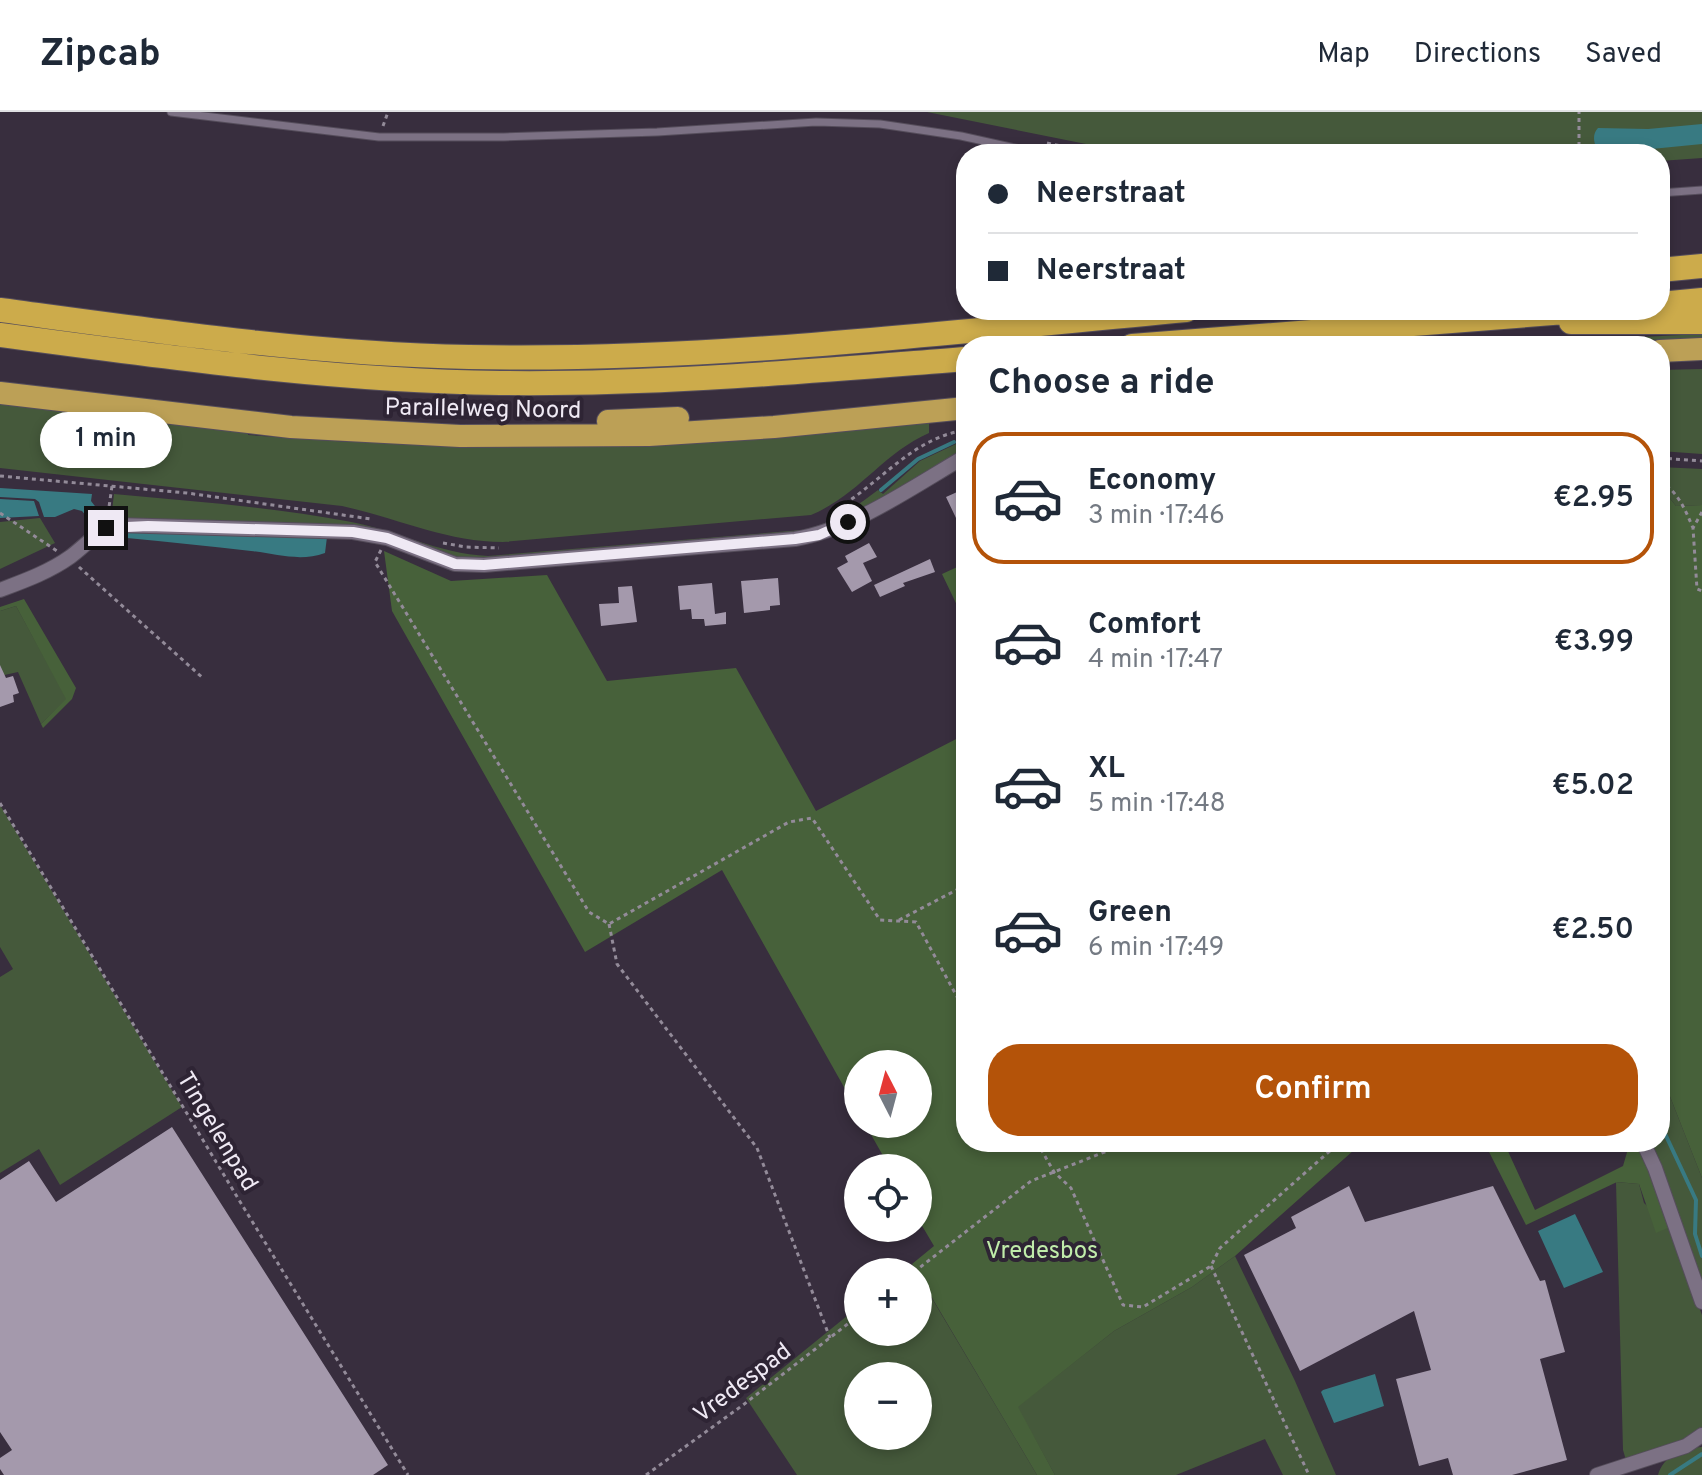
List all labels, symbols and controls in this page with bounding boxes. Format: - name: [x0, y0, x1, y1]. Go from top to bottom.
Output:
- text: Zipcab: [40, 31, 161, 80]
- text: Map: [1317, 37, 1370, 73]
- text: Directions: [1414, 37, 1541, 73]
- text: Saved: [1585, 37, 1662, 73]
- text: Neerstraat: [1036, 176, 1186, 213]
- text: Neerstraat: [1036, 253, 1186, 290]
- text: Choose a ride: [988, 361, 1214, 407]
- street label: Parallelweg Noord: [384, 393, 581, 427]
- callout: 1 min: [40, 412, 172, 468]
- text: 1 min: [75, 423, 137, 456]
- icon: car: [992, 462, 1064, 534]
- text: Economy: [1088, 463, 1216, 500]
- text: €2.95: [1553, 480, 1634, 517]
- text: 3 min · 17:46: [1088, 500, 1225, 533]
- route start: [830, 504, 866, 540]
- route end: [88, 510, 124, 546]
- icon: car: [992, 606, 1064, 678]
- text: Comfort: [1088, 607, 1201, 644]
- text: €3.99: [1554, 624, 1634, 661]
- text: 4 min · 17:47: [1088, 644, 1223, 677]
- icon: car: [992, 750, 1064, 822]
- text: XL: [1088, 751, 1125, 788]
- text: €5.02: [1552, 768, 1634, 805]
- text: 5 min · 17:48: [1088, 788, 1226, 821]
- icon: car: [992, 894, 1064, 966]
- text: Green: [1088, 895, 1172, 932]
- text: €2.50: [1552, 912, 1634, 949]
- text: 6 min · 17:49: [1088, 932, 1224, 965]
- button: Confirm: [988, 1044, 1638, 1136]
- north arrow: [844, 1050, 932, 1138]
- map controls: [844, 1050, 932, 1450]
- street label: Tingelenpad: [169, 1067, 264, 1197]
- button: locate: [844, 1154, 932, 1242]
- park label: Vredesbos: [986, 1237, 1098, 1267]
- button: +: [844, 1258, 932, 1346]
- street label: Vredespad: [688, 1337, 798, 1430]
- button: −: [844, 1362, 932, 1450]

